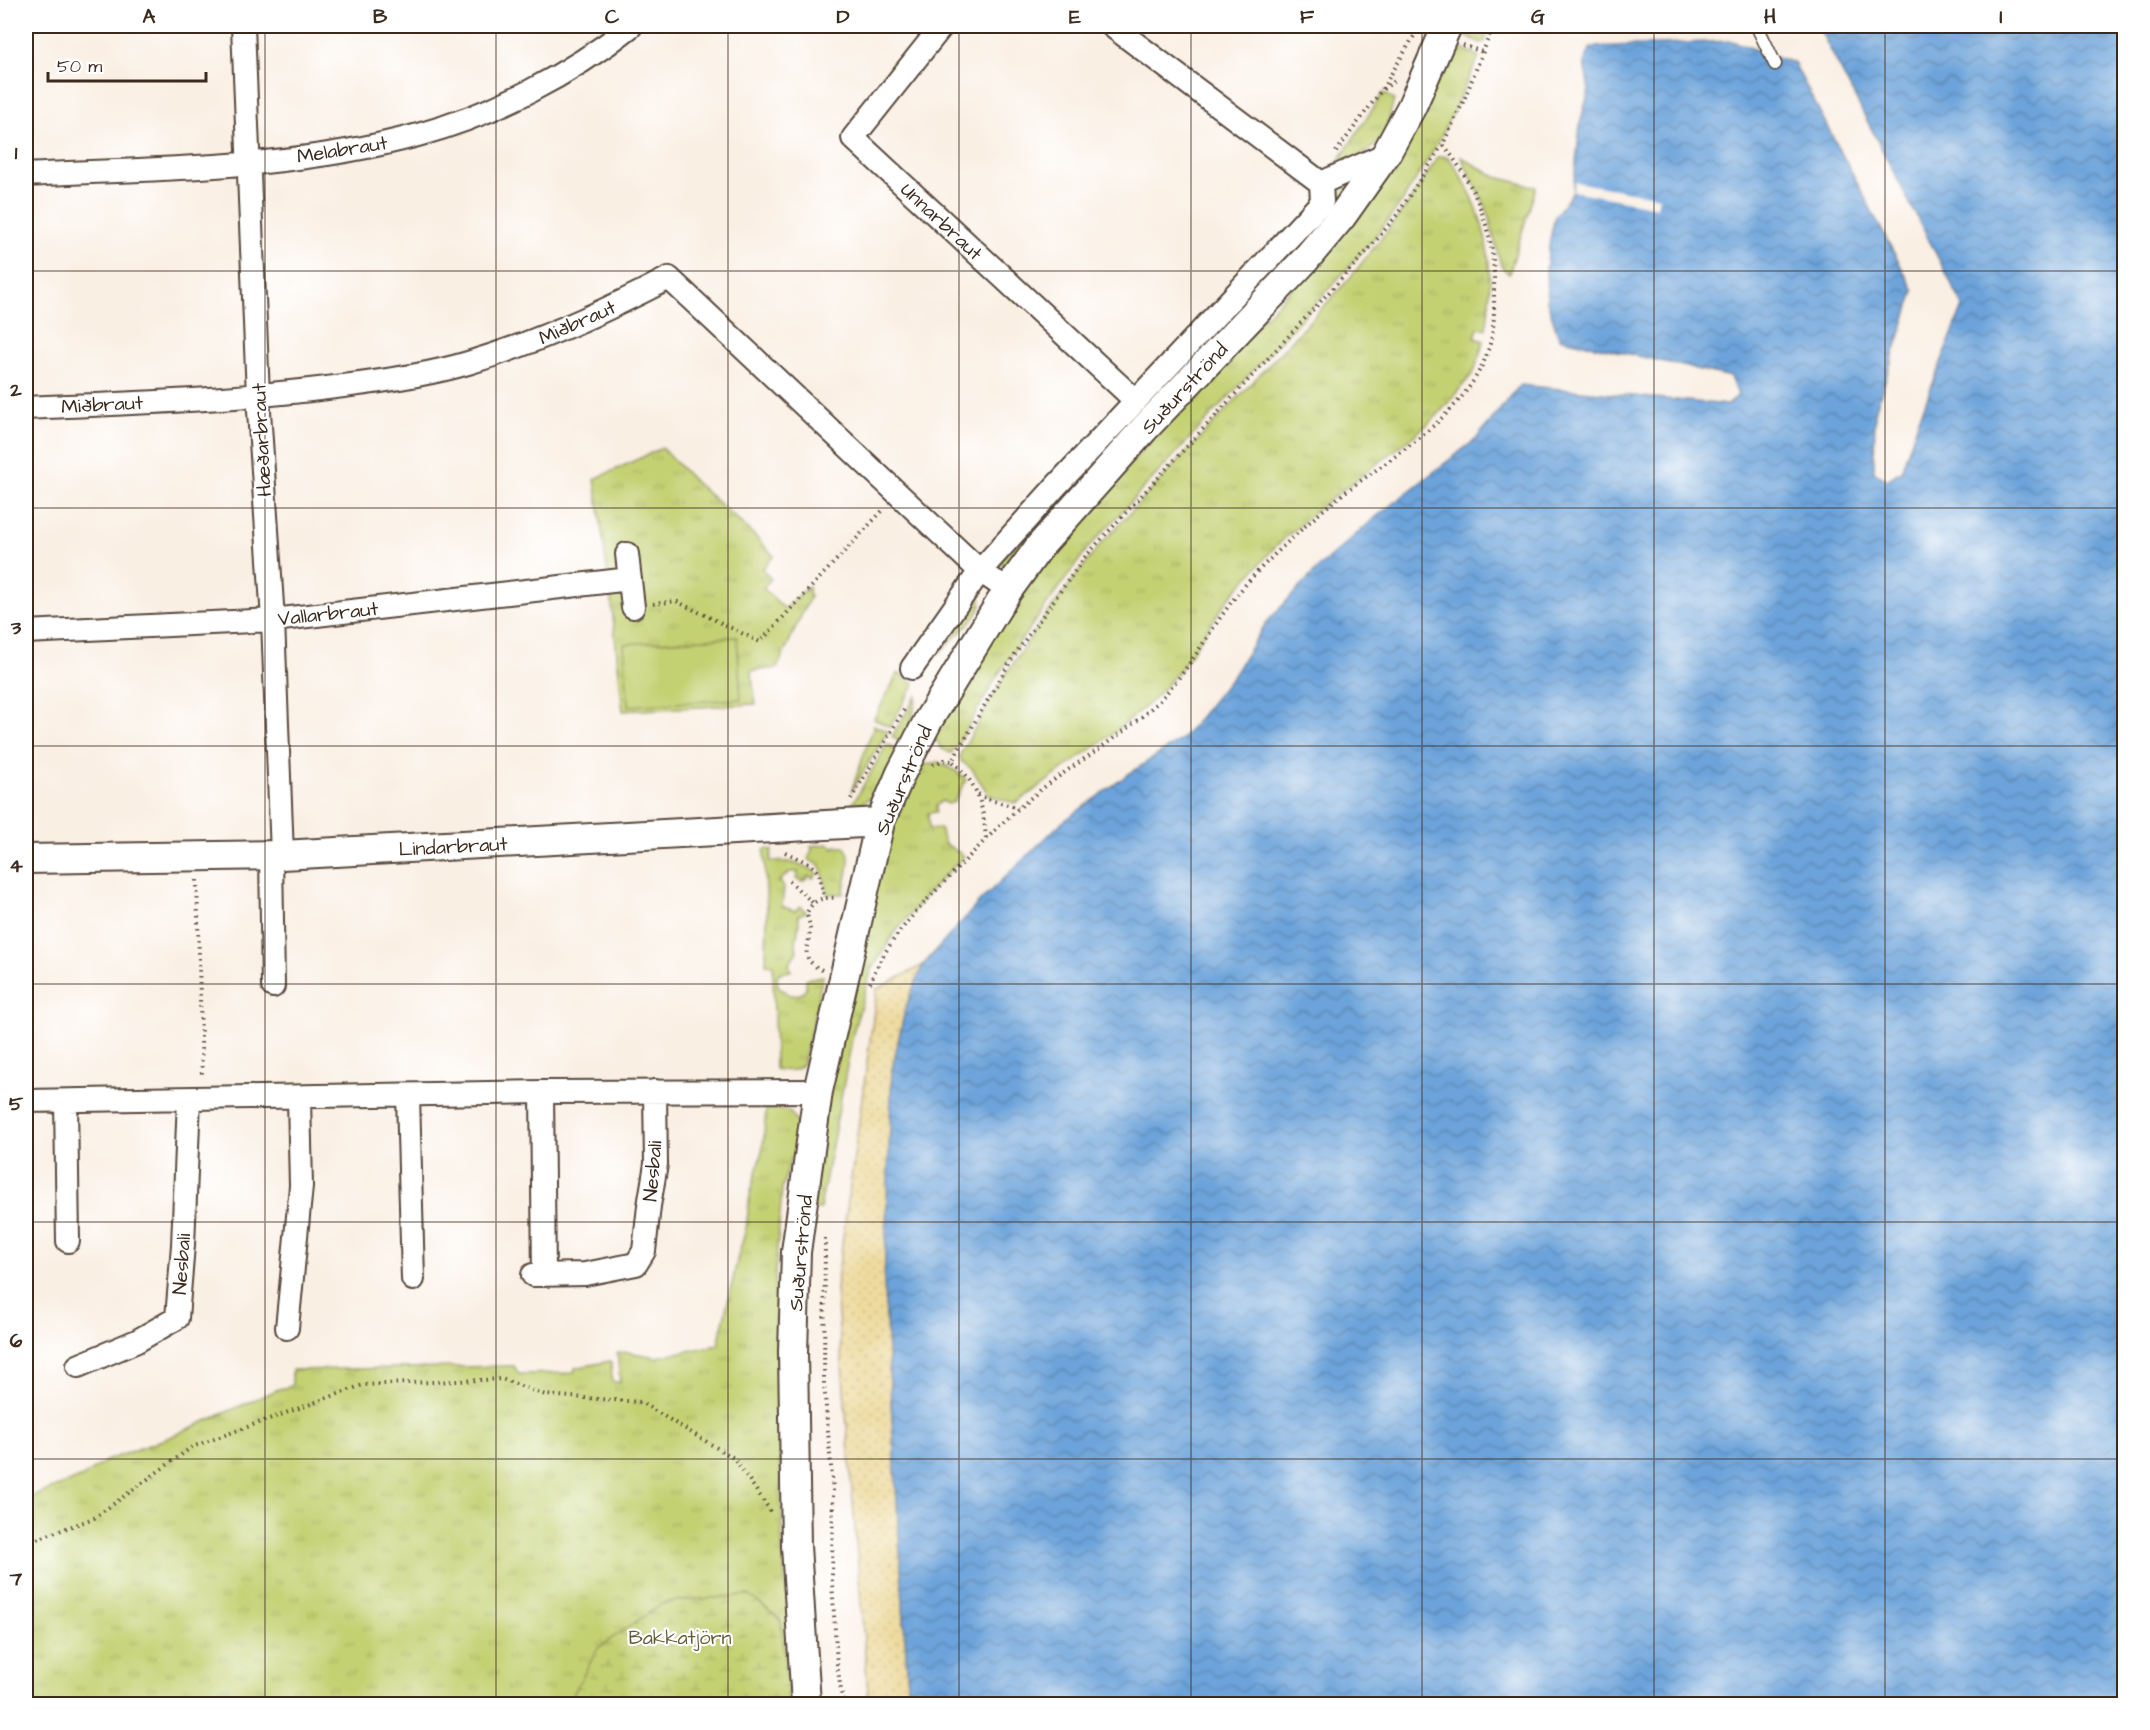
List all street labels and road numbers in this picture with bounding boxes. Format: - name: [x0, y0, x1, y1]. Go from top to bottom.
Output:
- street label: Melabraut: [295, 129, 389, 171]
- street label: Unnarbraut: [894, 176, 989, 267]
- street label: Miðbraut: [534, 293, 620, 352]
- street label: Suðurströnd: [1135, 337, 1235, 441]
- street label: Hæðarbraut: [245, 382, 279, 498]
- street label: Miðbraut: [60, 389, 144, 421]
- street label: Vallarbraut: [276, 595, 380, 633]
- street label: Suðurströnd: [868, 721, 940, 839]
- street label: Lindarbraut: [398, 830, 508, 864]
- street label: Nesbali: [636, 1139, 670, 1203]
- street label: Suðurströnd: [782, 1194, 820, 1312]
- street label: Nesbali: [166, 1233, 198, 1295]

